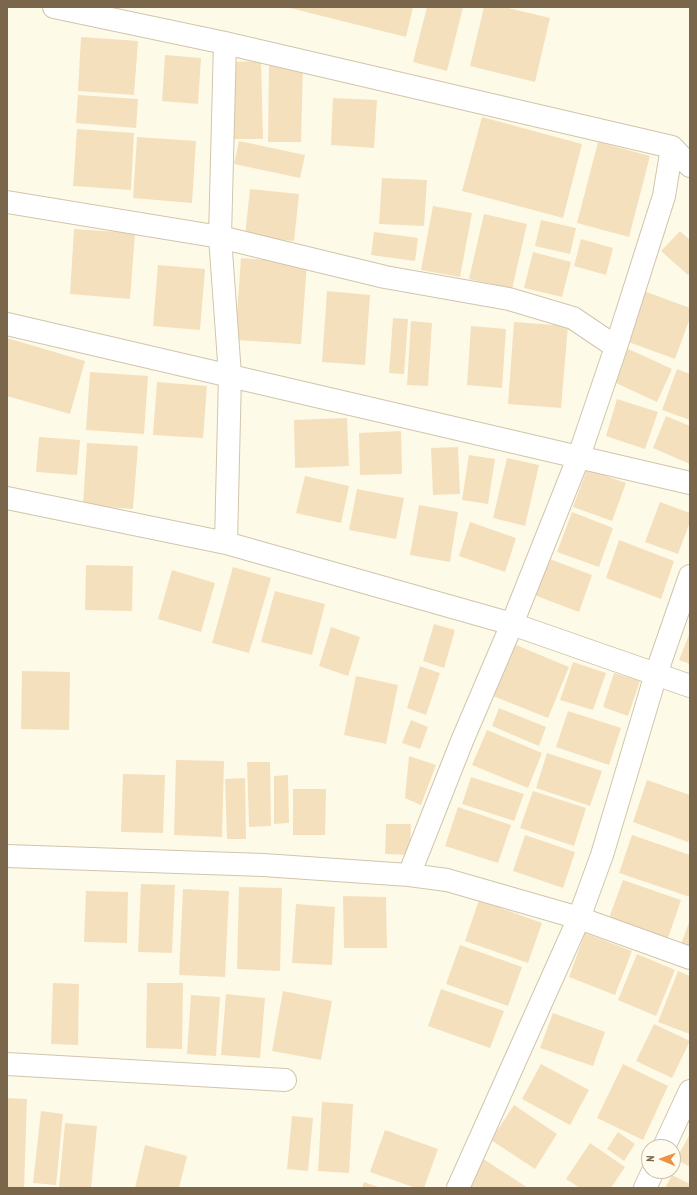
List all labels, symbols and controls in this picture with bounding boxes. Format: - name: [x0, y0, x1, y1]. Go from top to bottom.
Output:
- north arrow: [641, 1139, 681, 1179]
- text: N: [643, 1155, 657, 1162]

